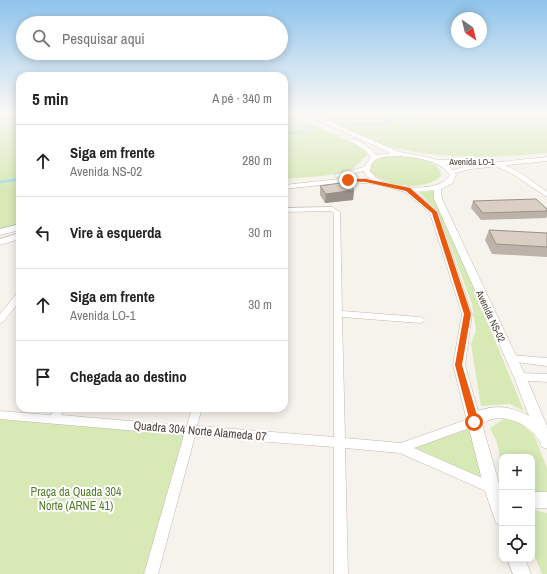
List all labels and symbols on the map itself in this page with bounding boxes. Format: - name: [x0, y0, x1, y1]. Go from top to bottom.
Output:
- north arrow: [451, 12, 487, 48]
- street label: Avenida LO-1: [448, 156, 495, 168]
- route end: [339, 171, 357, 189]
- street label: Avenida NS-02: [473, 287, 508, 344]
- route start: [465, 413, 483, 431]
- street label: Quadra 304 Norte Alameda 07: [133, 417, 268, 445]
- park label: Praça da Quada 304 Norte (ARNE 41): [31, 484, 122, 514]

